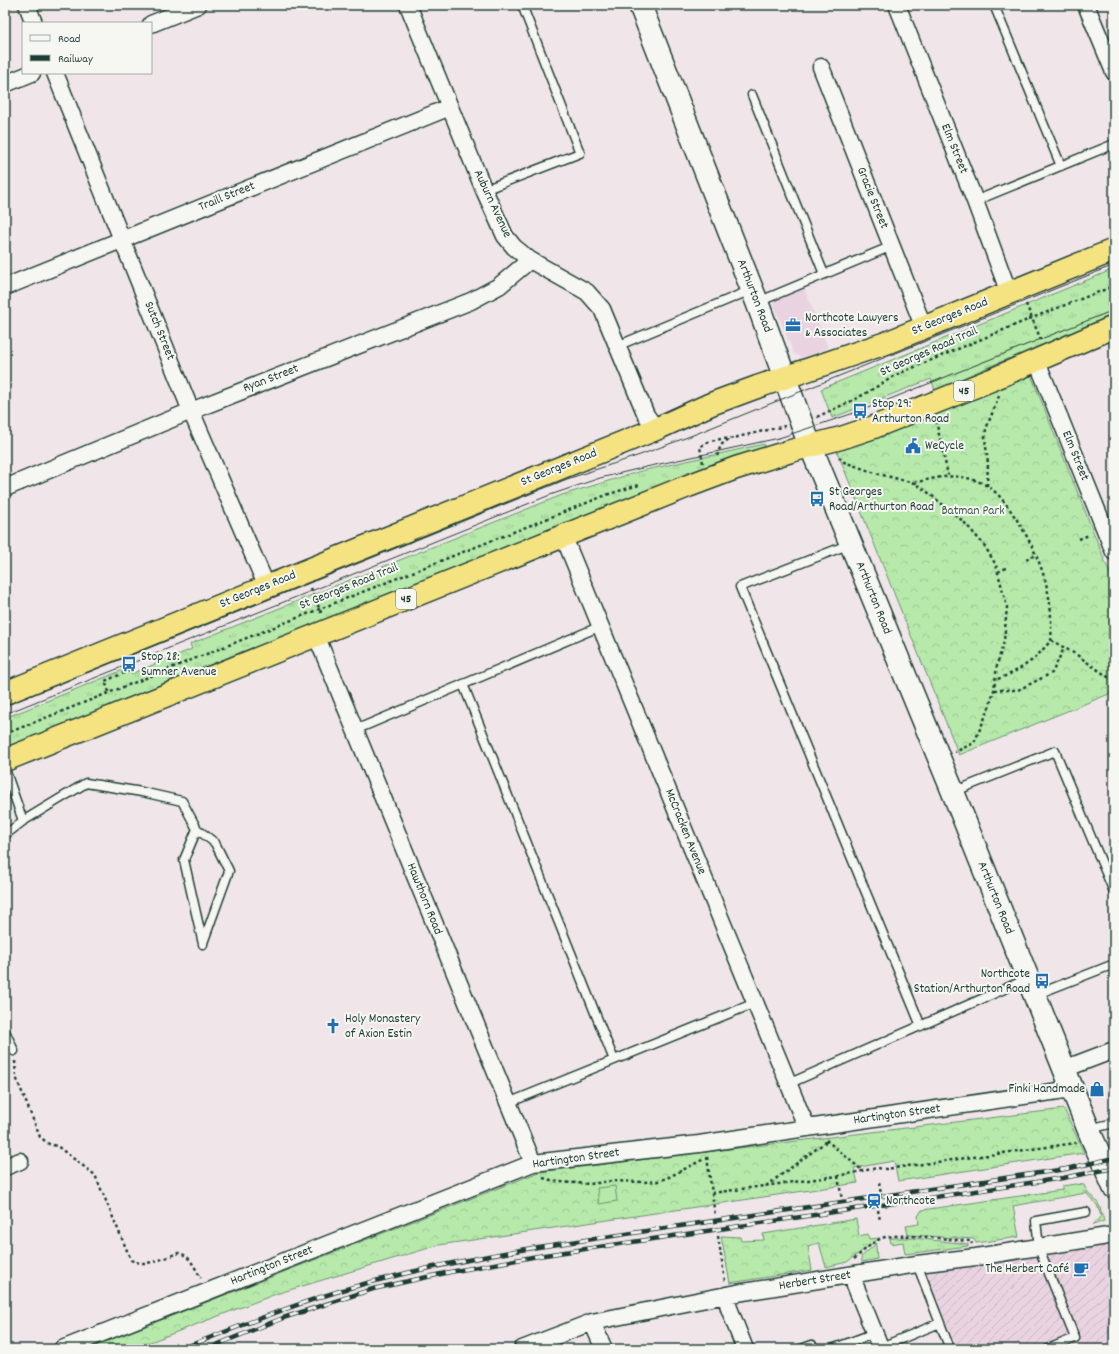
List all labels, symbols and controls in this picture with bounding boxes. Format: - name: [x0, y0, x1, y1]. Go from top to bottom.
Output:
- legend: [22, 22, 152, 74]
- text: Road: [58, 31, 80, 48]
- text: Railway: [58, 51, 94, 68]
- street label: Elm Street: [935, 121, 973, 177]
- street label: Gracie Street: [851, 164, 893, 232]
- street label: Auburn Avenue: [468, 167, 516, 241]
- street label: Traill Street: [196, 177, 258, 217]
- street label: Arthurton Road: [731, 257, 777, 335]
- street label: St Georges Road: [909, 293, 991, 341]
- street label: Sutch Street: [139, 299, 179, 363]
- place label: Northcote Lawyers & Associates: [805, 309, 898, 343]
- office icon: Northcote Lawyers & Associates: [784, 316, 802, 334]
- street label: St Georges Road Trail: [877, 322, 981, 382]
- street label: Ryan Street: [240, 360, 302, 398]
- road number: 45: [954, 381, 974, 401]
- place label: Stop 29: Arthurton Road: [872, 395, 949, 429]
- bus stop icon: Stop 29: Arthurton Road: [851, 402, 869, 420]
- street label: Elm Street: [1056, 428, 1094, 484]
- public building icon: WeCycle: [904, 437, 922, 455]
- place label: WeCycle: [925, 437, 964, 456]
- street label: St Georges Road: [518, 444, 600, 492]
- place label: St Georges Road/Arthurton Road: [829, 483, 934, 517]
- bus stop icon: St Georges Road/Arthurton Road: [808, 490, 826, 508]
- park label: Batman Park: [941, 502, 1005, 521]
- street label: St Georges Road Trail: [297, 558, 401, 616]
- street label: Arthurton Road: [850, 559, 896, 637]
- street label: St Georges Road: [217, 566, 299, 614]
- road number: 45: [396, 589, 416, 609]
- place label: Stop 28: Sumner Avenue: [141, 648, 217, 682]
- bus stop icon: Stop 28: Sumner Avenue: [120, 655, 138, 673]
- street label: McCracken Avenue: [659, 786, 711, 878]
- street label: Arthurton Road: [972, 859, 1018, 937]
- street label: Hawthorn Road: [401, 860, 447, 938]
- place label: Northcote Station/Arthurton Road: [914, 965, 1030, 999]
- bus stop icon: Northcote Station/Arthurton Road: [1033, 972, 1051, 990]
- place label: Holy Monastery of Axion Estin: [345, 1010, 421, 1044]
- church icon: Holy Monastery of Axion Estin: [324, 1017, 342, 1035]
- place label: Finki Handmade: [1008, 1080, 1085, 1099]
- shop icon: Finki Handmade: [1088, 1080, 1106, 1098]
- street label: Hartington Street: [852, 1099, 942, 1131]
- street label: Hartington Street: [531, 1143, 621, 1175]
- station icon: Northcote: [865, 1192, 883, 1210]
- place label: Northcote: [886, 1192, 936, 1211]
- street label: Hartington Street: [228, 1241, 316, 1291]
- place label: The Herbert Café: [985, 1260, 1069, 1279]
- cafe icon: The Herbert Café: [1072, 1260, 1090, 1278]
- street label: Herbert Street: [778, 1266, 853, 1296]

